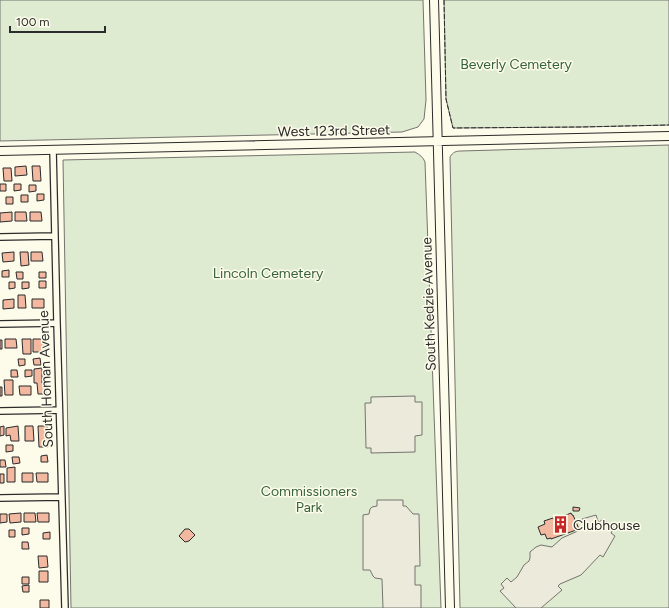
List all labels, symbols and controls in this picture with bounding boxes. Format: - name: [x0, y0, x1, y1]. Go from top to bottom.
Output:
- scale bar: [10, 8, 105, 34]
- text: 100 m: [16, 15, 50, 29]
- park label: Beverly Cemetery: [460, 56, 572, 73]
- street label: West 123rd Street: [278, 122, 390, 140]
- street label: South Kedzie Avenue: [418, 236, 440, 371]
- park label: Lincoln Cemetery: [213, 265, 324, 282]
- street label: South Homan Avenue: [35, 310, 57, 448]
- park label: Commissioners Park: [261, 483, 357, 516]
- building icon: Clubhouse: [550, 515, 570, 535]
- place label: Clubhouse: [573, 517, 640, 534]

